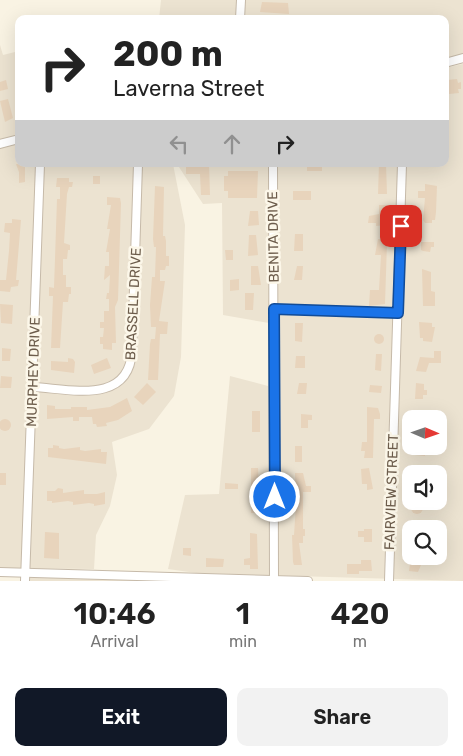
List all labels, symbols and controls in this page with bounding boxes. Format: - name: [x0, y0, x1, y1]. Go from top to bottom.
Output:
- text: 200 m: [113, 33, 223, 75]
- icon: right: [30, 35, 95, 100]
- text: Laverna Street: [113, 75, 264, 102]
- icon: left: [165, 130, 193, 158]
- icon: ahead: [218, 130, 246, 158]
- icon: right: [271, 130, 299, 158]
- street label: BENITA DRIVE: [264, 191, 283, 283]
- pin: [380, 205, 422, 247]
- icon: arrive: [387, 212, 415, 240]
- street label: BRASSELL DRIVE: [122, 247, 145, 361]
- street label: MURPHEY DRIVE: [23, 317, 44, 427]
- north arrow: [402, 410, 448, 455]
- map controls: [402, 410, 447, 565]
- street label: FAIRVIEW STREET: [381, 434, 402, 551]
- button: sound: [402, 465, 447, 510]
- position arrow: [248, 470, 300, 522]
- button: search: [402, 520, 447, 565]
- text: 10:46: [74, 596, 156, 632]
- text: 1: [236, 596, 250, 632]
- text: 420: [330, 596, 389, 632]
- text: Arrival: [91, 632, 139, 651]
- text: min: [229, 632, 257, 651]
- text: m: [353, 632, 367, 651]
- button: Exit: [15, 688, 227, 746]
- button: Share: [237, 688, 448, 746]

